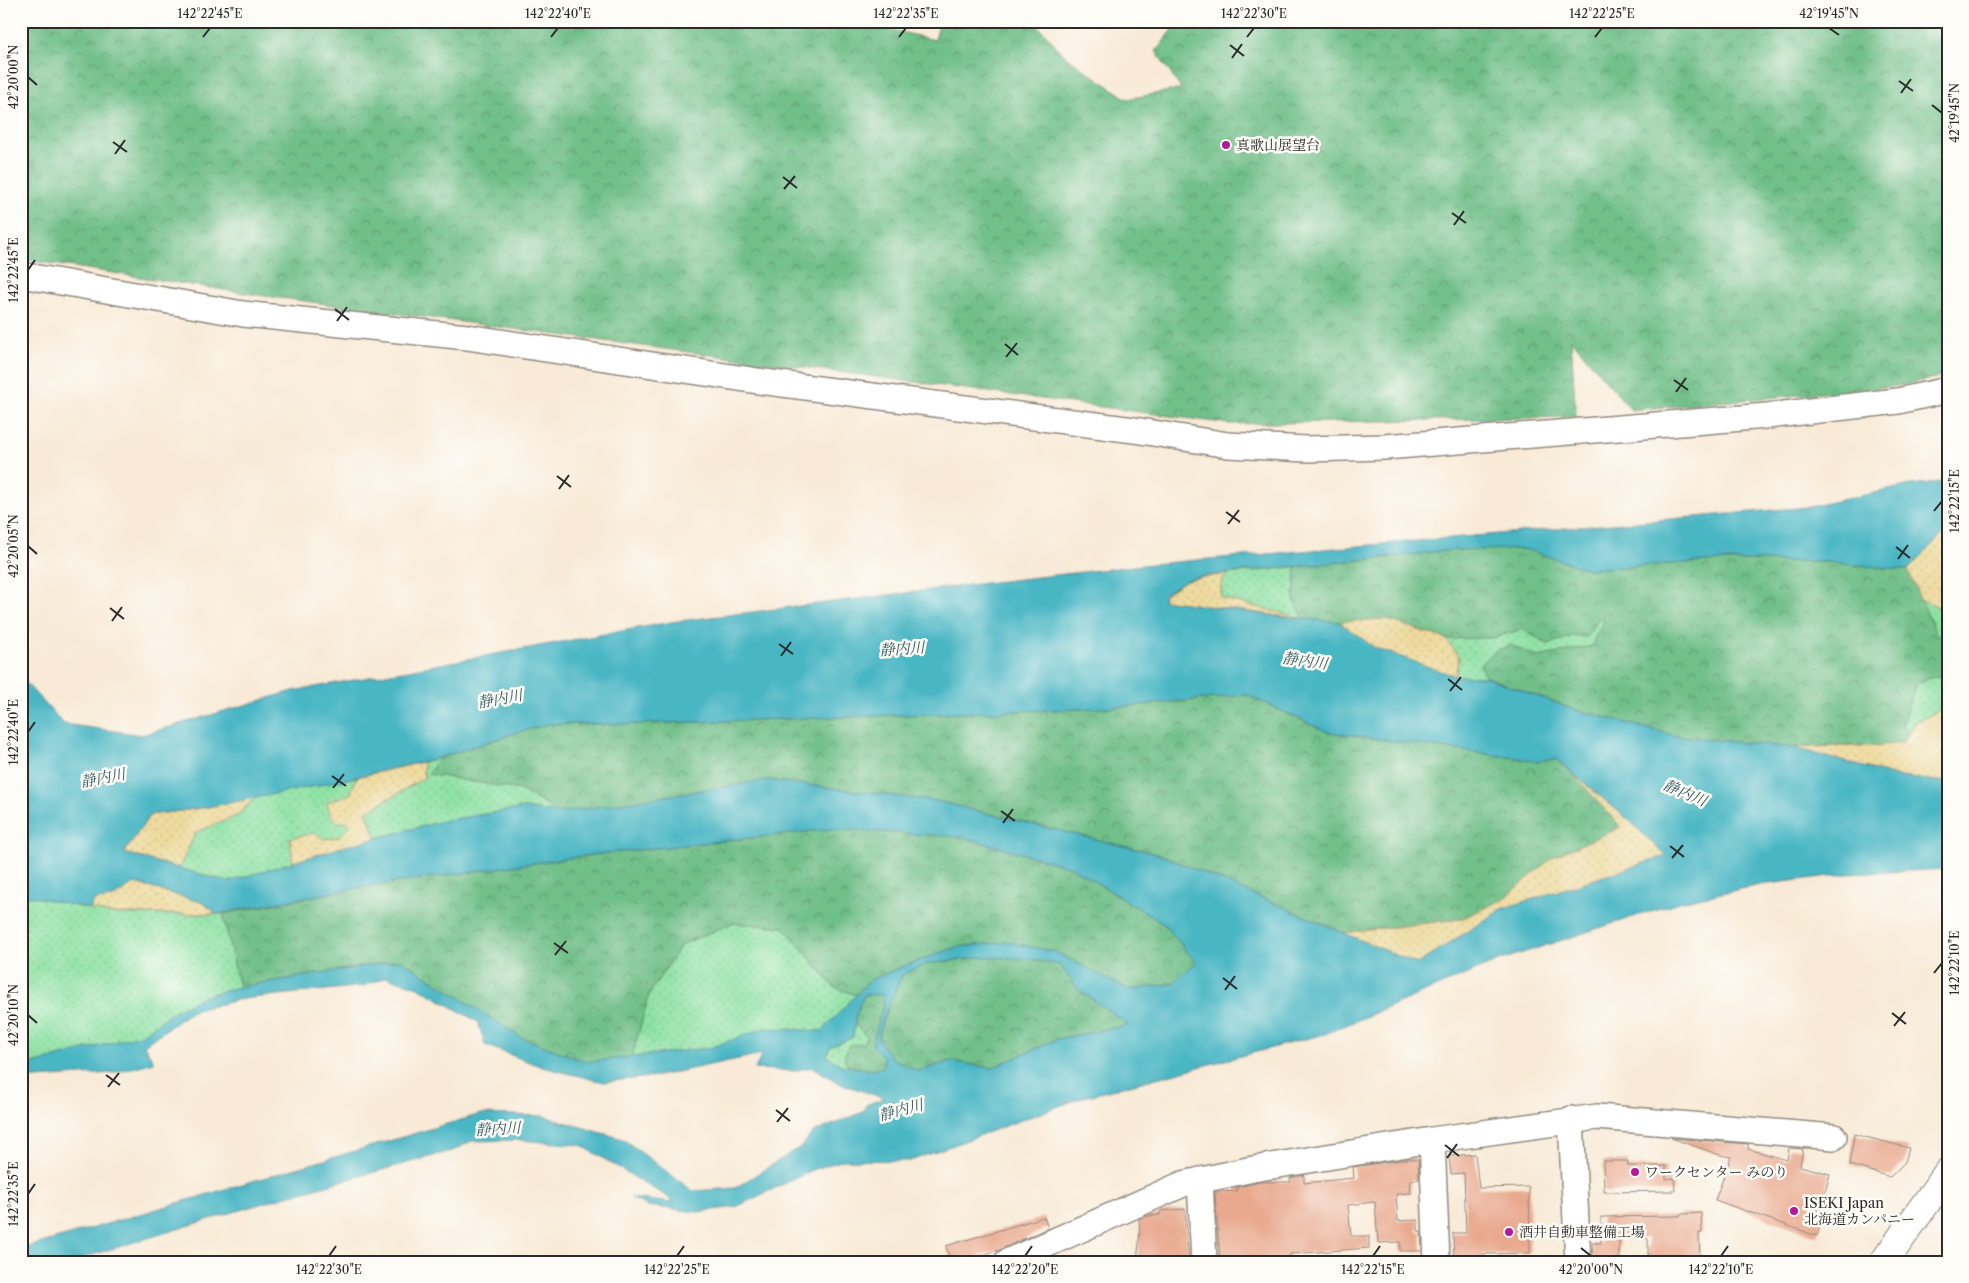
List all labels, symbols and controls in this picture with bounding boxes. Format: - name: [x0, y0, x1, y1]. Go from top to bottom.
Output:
- text: 142°22'45"E: [178, 6, 242, 21]
- text: 142°22'40"E: [525, 6, 591, 21]
- text: 142°22'35"E: [873, 6, 939, 21]
- text: 142°22'30"E: [1221, 6, 1287, 21]
- text: 142°22'25"E: [1569, 6, 1635, 21]
- text: 42°19'45"N: [1799, 6, 1859, 21]
- text: 42°20'00"N: [6, 45, 21, 109]
- text: 42°19'45"N: [1947, 83, 1962, 143]
- place label: 真歌山展望台: [1236, 136, 1320, 154]
- marker: 真歌山展望台: [1220, 139, 1232, 151]
- text: 142°22'45"E: [6, 238, 21, 302]
- text: 142°22'15"E: [1947, 469, 1962, 533]
- text: 42°20'05"N: [6, 514, 21, 578]
- water label: 静内川: [879, 637, 927, 660]
- water label: 静内川: [1281, 648, 1331, 673]
- water label: 静内川: [476, 685, 526, 712]
- text: 142°22'40"E: [6, 699, 21, 765]
- water label: 静内川: [79, 764, 129, 791]
- water label: 静内川: [1661, 775, 1711, 811]
- text: 142°22'10"E: [1947, 931, 1962, 995]
- text: 42°20'10"N: [6, 984, 21, 1046]
- water label: 静内川: [877, 1094, 927, 1125]
- water label: 静内川: [475, 1118, 523, 1139]
- text: 142°22'35"E: [6, 1161, 21, 1227]
- place label: ワークセンター みのり: [1645, 1163, 1788, 1181]
- marker: ワークセンター みのり: [1629, 1166, 1641, 1178]
- place label: ISEKI Japan 北海道カンパニー: [1804, 1194, 1915, 1228]
- marker: ISEKI Japan 北海道カンパニー: [1788, 1205, 1800, 1217]
- place label: 酒井自動車整備工場: [1519, 1223, 1645, 1241]
- marker: 酒井自動車整備工場: [1503, 1226, 1515, 1238]
- text: 142°22'30"E: [296, 1262, 362, 1277]
- text: 142°22'25"E: [644, 1262, 710, 1277]
- text: 142°22'20"E: [992, 1262, 1058, 1277]
- text: 142°22'15"E: [1341, 1262, 1405, 1277]
- text: 42°20'00"N: [1559, 1262, 1623, 1277]
- text: 142°22'10"E: [1689, 1262, 1753, 1277]

